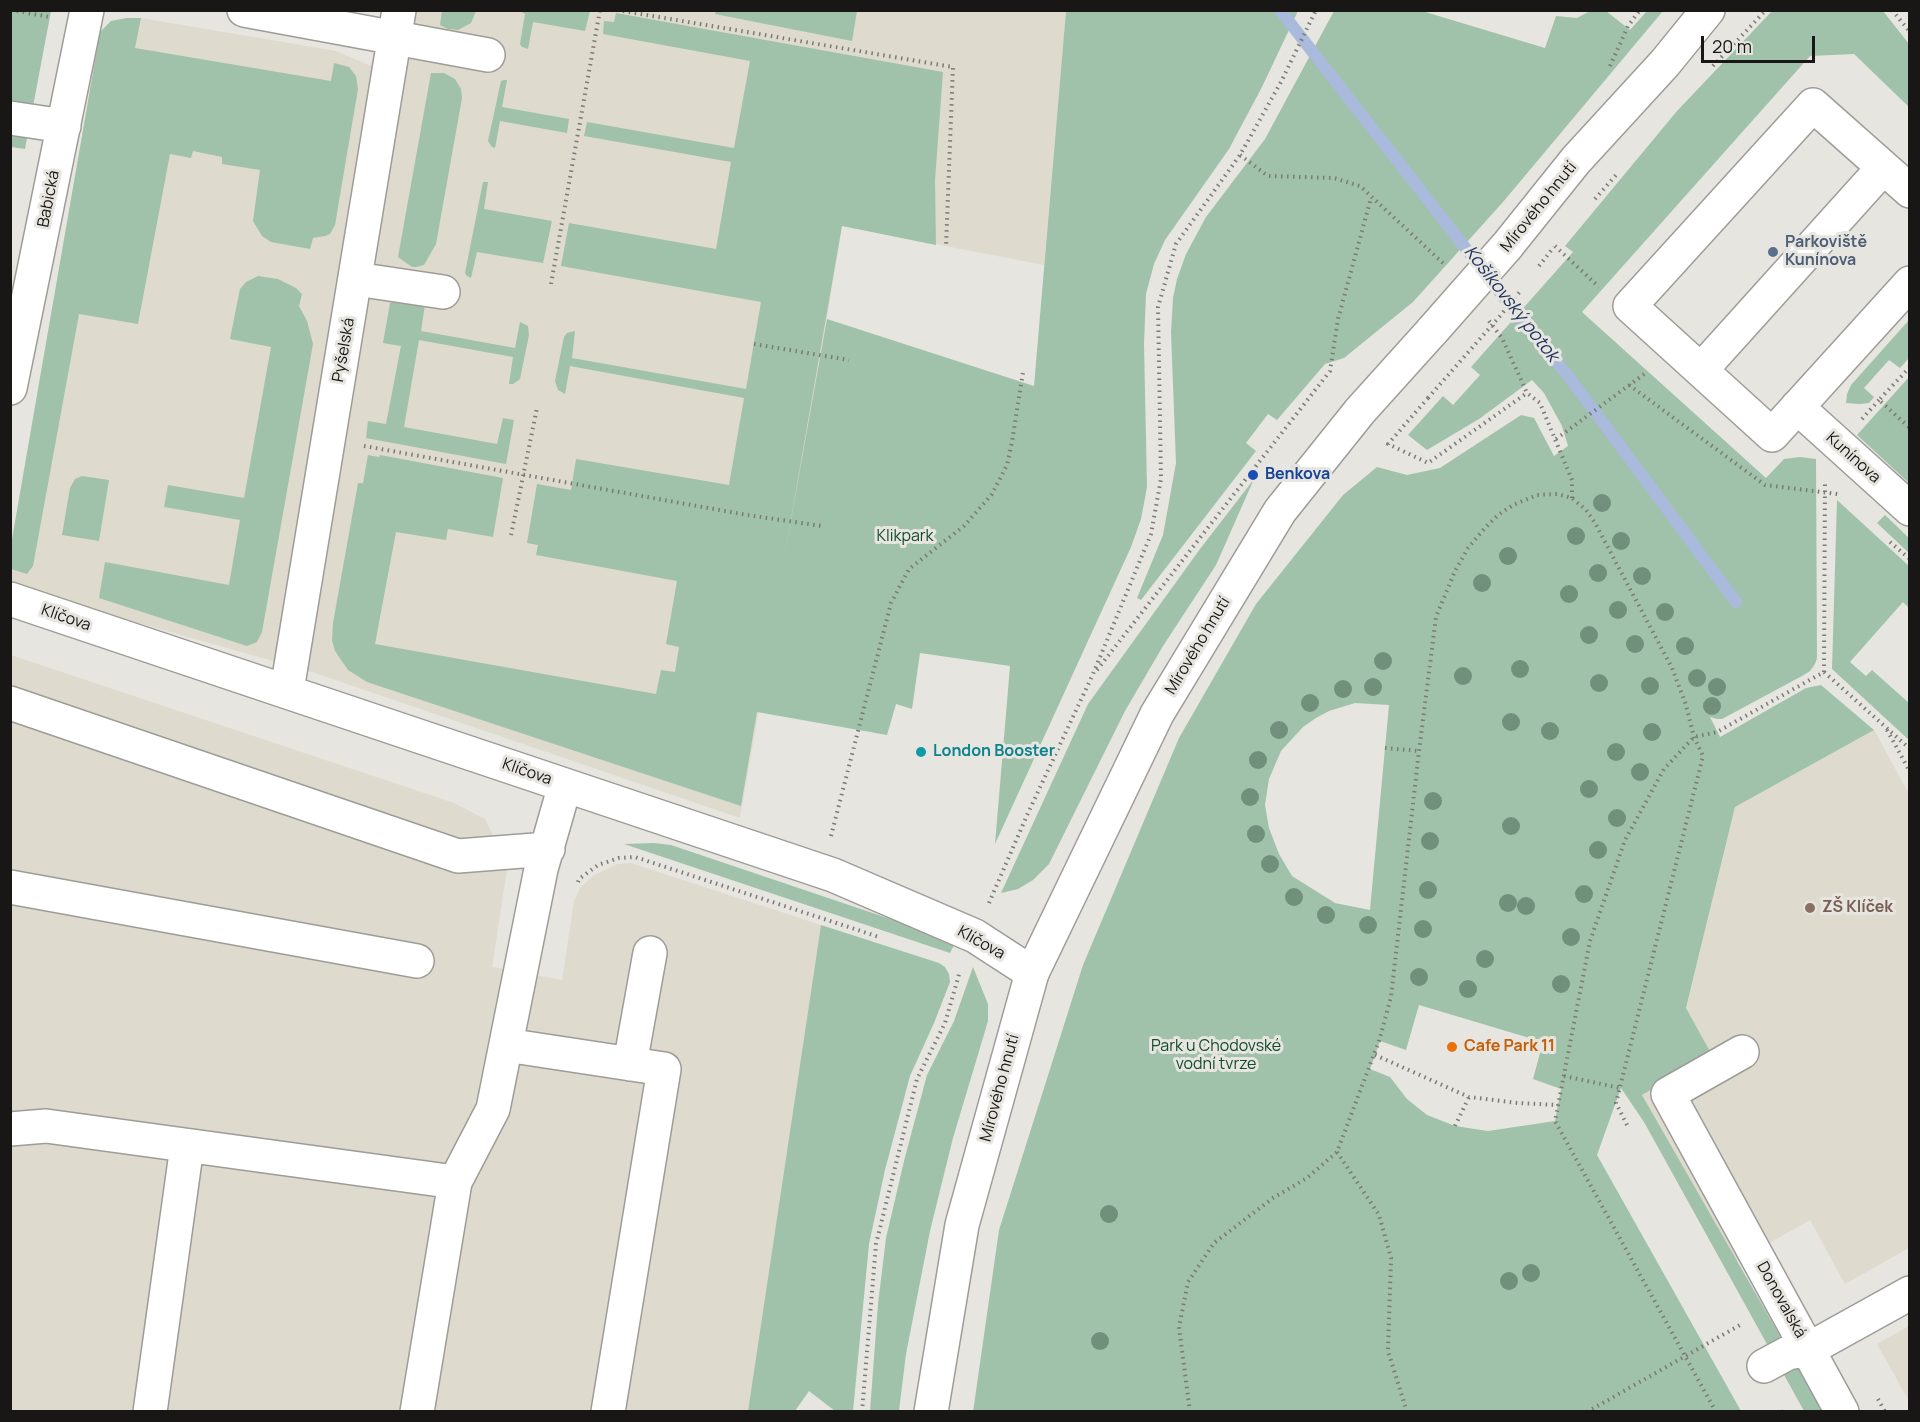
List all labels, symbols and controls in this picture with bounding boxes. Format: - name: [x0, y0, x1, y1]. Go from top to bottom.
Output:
- scale bar: [1704, 24, 1818, 62]
- text: 20 m: [1712, 34, 1752, 58]
- street label: Mírového hnutí: [1497, 158, 1581, 256]
- street label: Babická: [34, 169, 64, 229]
- place label: Parkoviště Kunínova: [1785, 233, 1867, 271]
- water label: Košíkovský potok: [1459, 242, 1563, 366]
- marker: Parkoviště Kunínova: [1766, 245, 1780, 259]
- street label: Pyšelská: [329, 316, 359, 384]
- street label: Kunínova: [1822, 429, 1884, 487]
- place label: Benkova: [1265, 465, 1330, 485]
- marker: Benkova: [1246, 468, 1260, 482]
- park label: Klikpark: [877, 527, 933, 547]
- street label: Mírového hnutí: [1161, 594, 1235, 698]
- street label: Klíčova: [39, 601, 93, 635]
- place label: London Booster: [933, 742, 1055, 762]
- marker: London Booster: [914, 745, 928, 759]
- street label: Klíčova: [500, 755, 554, 789]
- place label: ZŠ Klíček: [1822, 898, 1893, 918]
- marker: ZŠ Klíček: [1803, 901, 1817, 915]
- street label: Klíčova: [954, 922, 1008, 964]
- street label: Mírového hnutí: [976, 1032, 1024, 1144]
- park label: Park u Chodovské vodní tvrze: [1151, 1037, 1281, 1075]
- place label: Cafe Park 11: [1464, 1037, 1555, 1057]
- marker: Cafe Park 11: [1445, 1040, 1459, 1054]
- street label: Donovalská: [1752, 1258, 1810, 1342]

